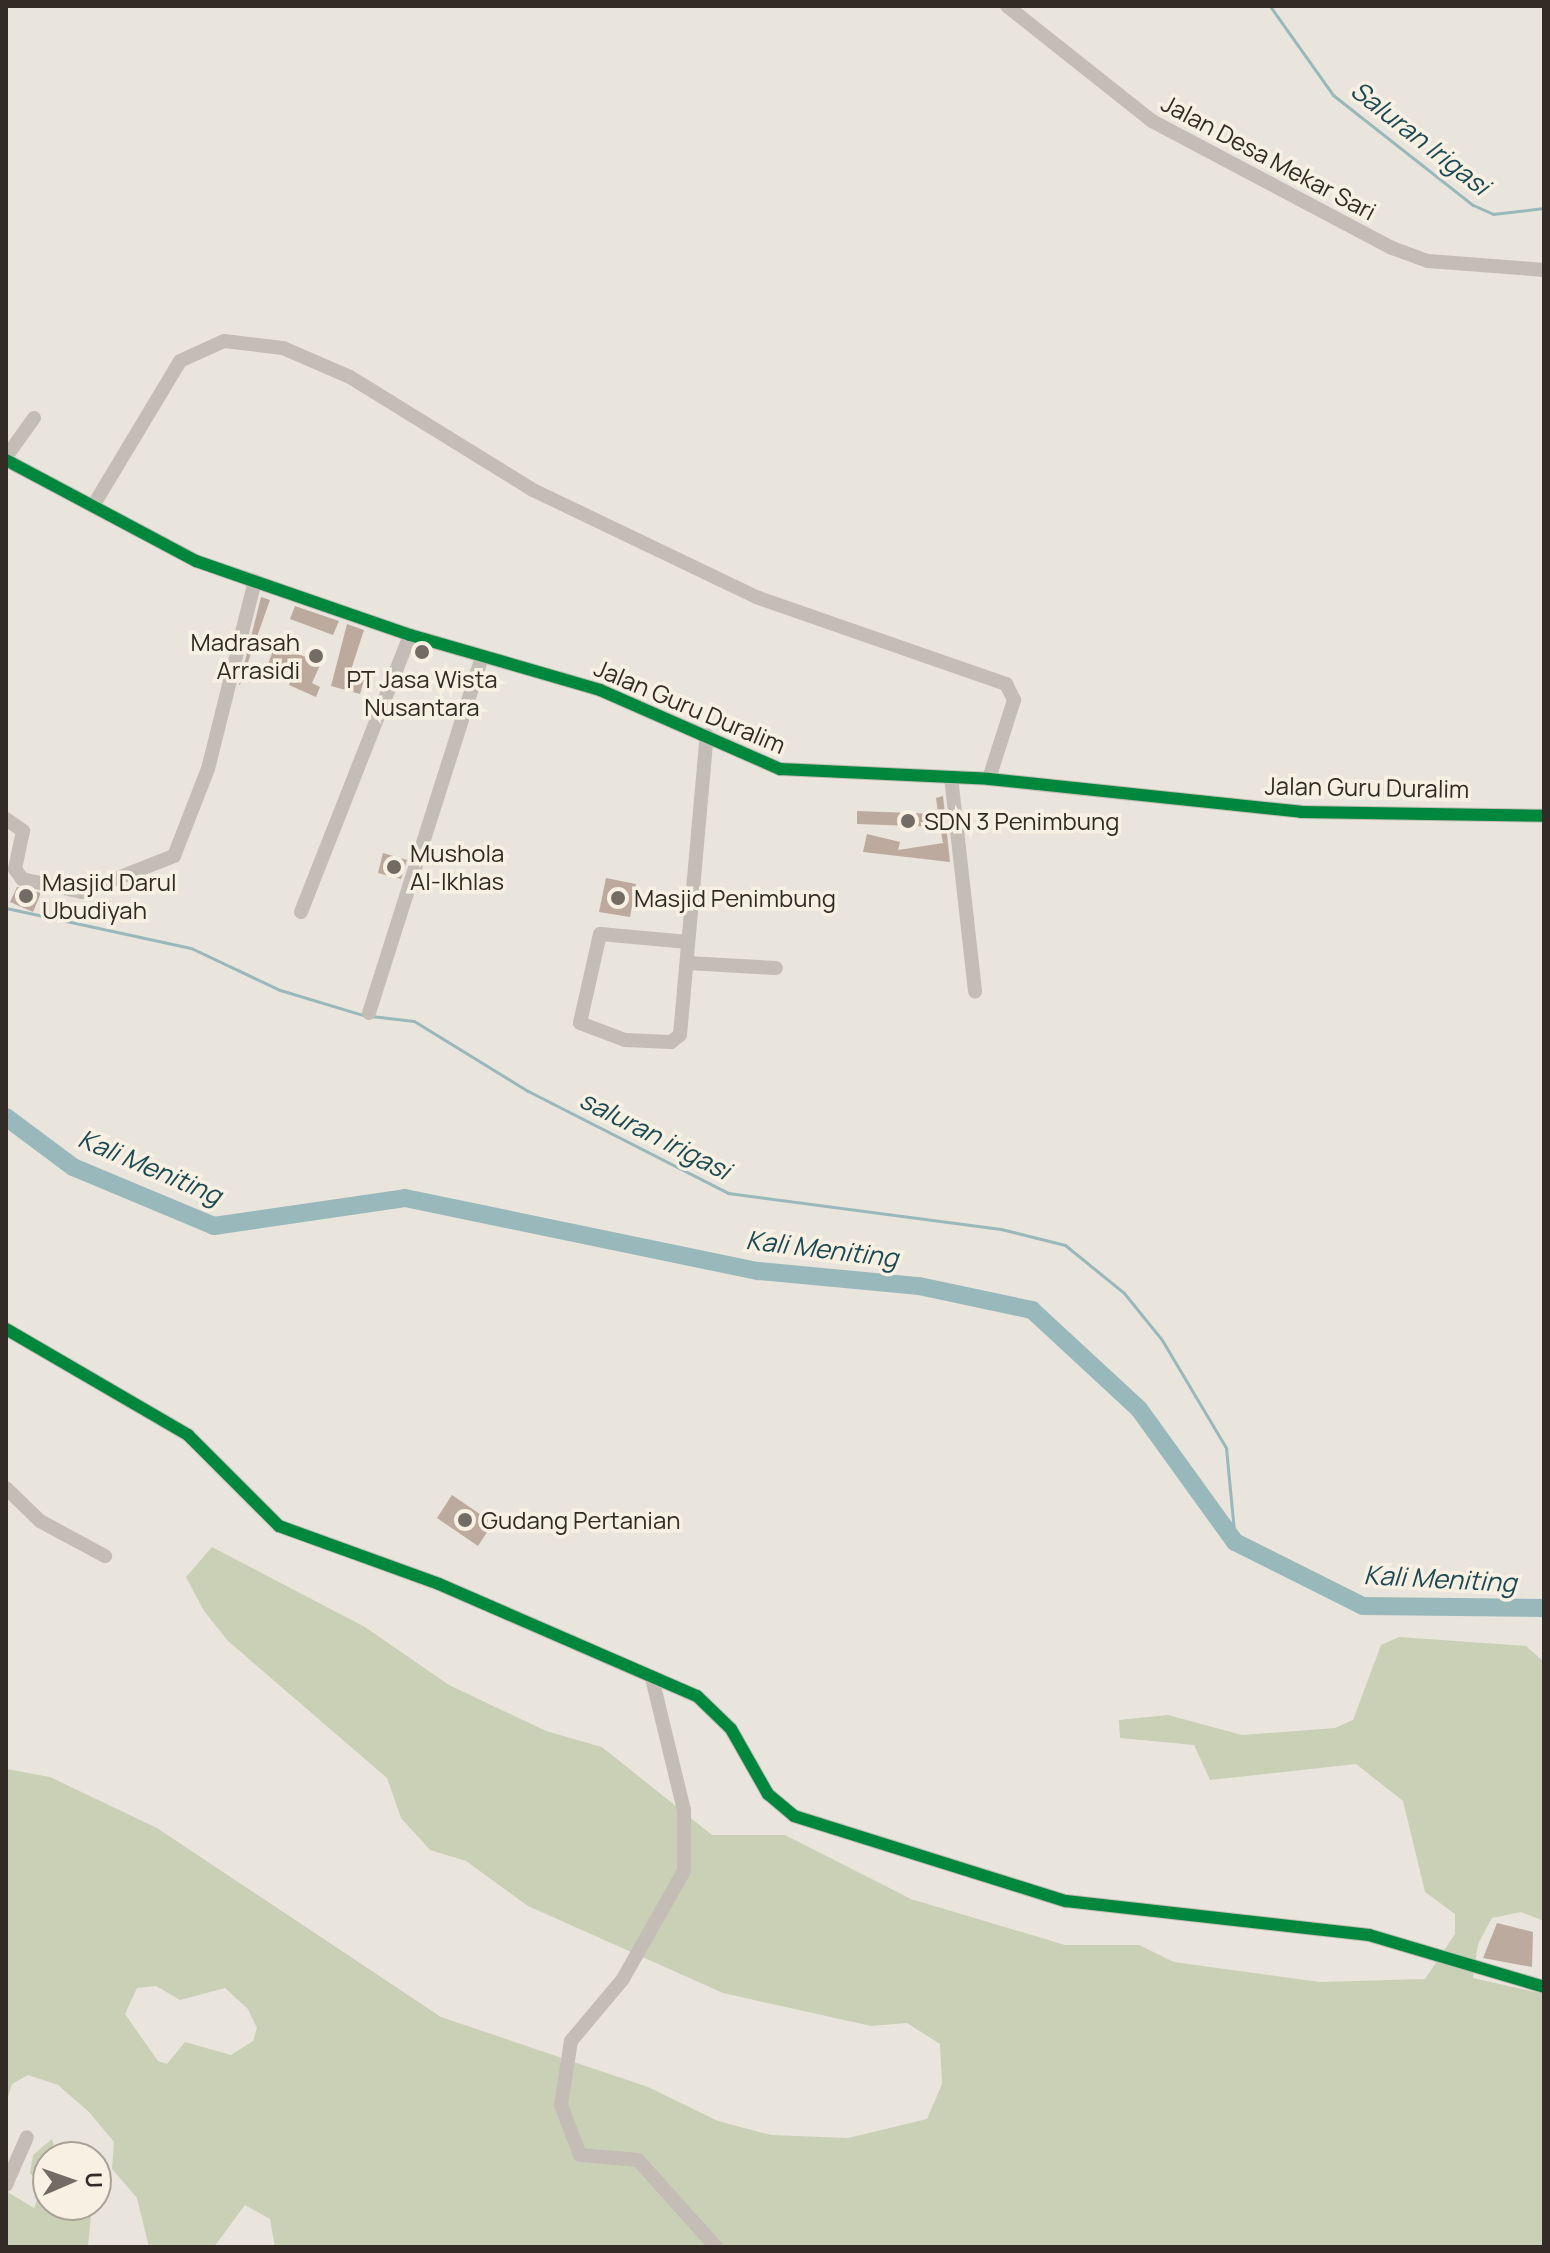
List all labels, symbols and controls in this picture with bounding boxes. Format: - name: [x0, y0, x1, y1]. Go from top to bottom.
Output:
- water label: Saluran Irigasi: [1345, 74, 1495, 202]
- street label: Jalan Desa Mekar Sari: [1157, 88, 1381, 226]
- place label: Madrasah Arrasidi: [191, 628, 300, 684]
- marker: PT Jasa Wista Nusantara: [413, 643, 431, 661]
- marker: Madrasah Arrasidi: [307, 647, 325, 665]
- street label: Jalan Guru Duralim: [590, 653, 790, 759]
- place label: PT Jasa Wista Nusantara: [346, 665, 498, 721]
- street label: Jalan Guru Duralim: [1264, 771, 1470, 803]
- place label: SDN 3 Penimbung: [924, 807, 1119, 835]
- marker: SDN 3 Penimbung: [899, 812, 917, 830]
- place label: Mushola Al-Ikhlas: [410, 839, 504, 895]
- marker: Mushola Al-Ikhlas: [385, 858, 403, 876]
- place label: Masjid Darul Ubudiyah: [42, 868, 177, 924]
- place label: Masjid Penimbung: [634, 884, 836, 912]
- marker: Masjid Darul Ubudiyah: [17, 887, 35, 905]
- marker: Masjid Penimbung: [609, 889, 627, 907]
- water label: saluran irigasi: [575, 1084, 735, 1186]
- water label: Kali Meniting: [74, 1123, 226, 1211]
- water label: Kali Meniting: [744, 1224, 900, 1274]
- place label: Gudang Pertanian: [481, 1506, 680, 1534]
- marker: Gudang Pertanian: [456, 1511, 474, 1529]
- water label: Kali Meniting: [1363, 1559, 1517, 1599]
- north arrow: [32, 2141, 112, 2221]
- text: U: [79, 2172, 109, 2189]

